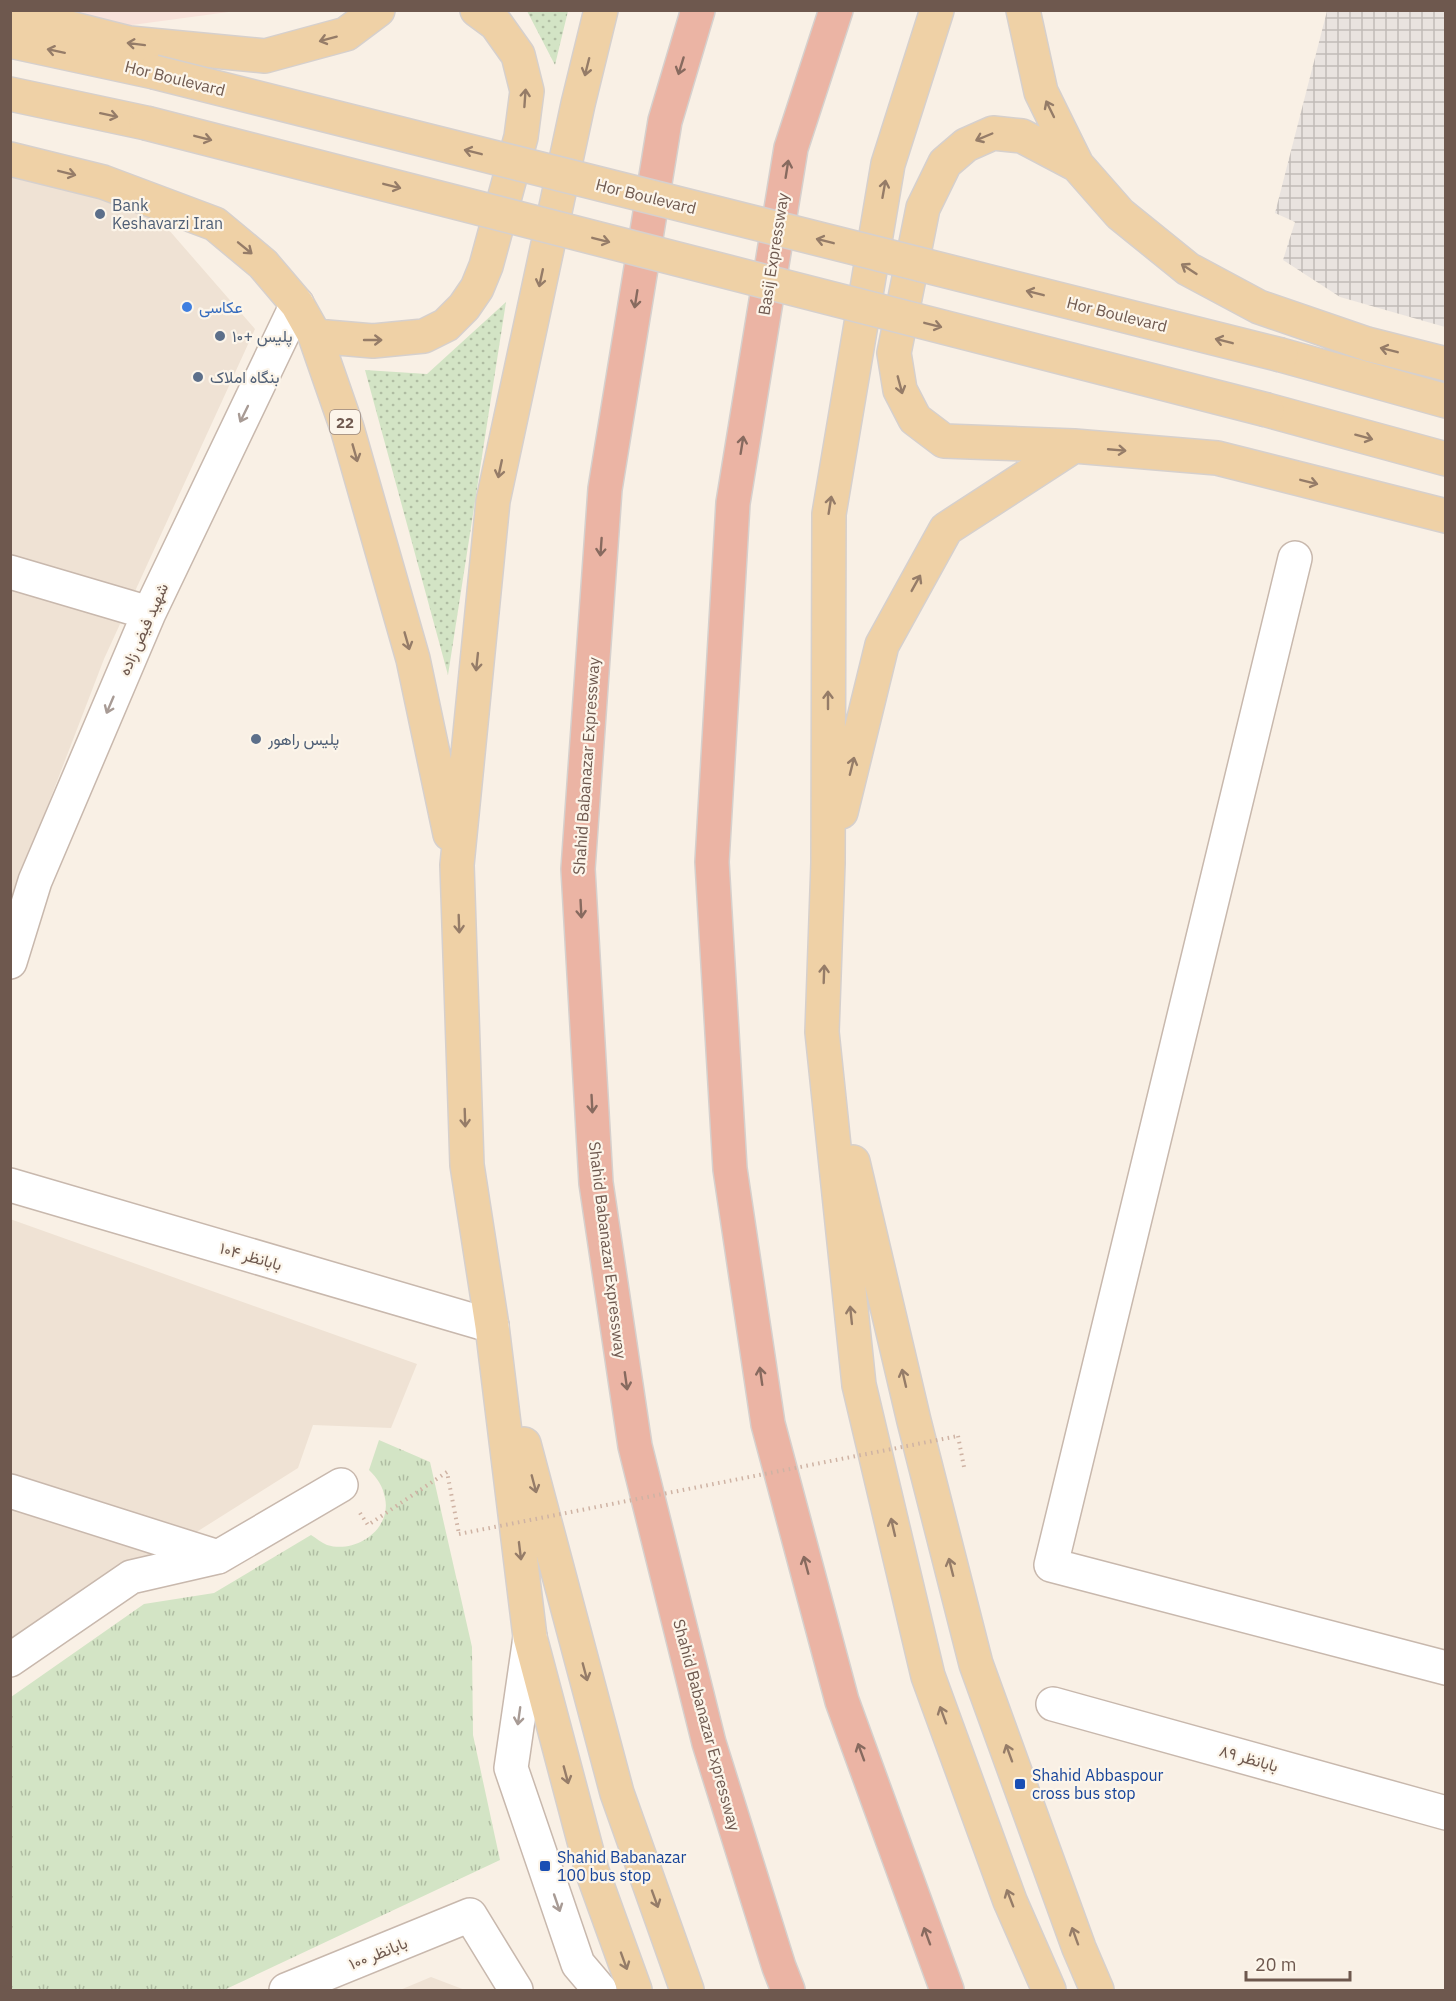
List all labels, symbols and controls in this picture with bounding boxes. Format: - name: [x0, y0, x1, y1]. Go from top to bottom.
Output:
- one-way arrow: [319, 34, 338, 45]
- one-way arrow: [126, 38, 146, 49]
- one-way arrow: [46, 45, 66, 56]
- street label: Hor Boulevard: [123, 56, 227, 100]
- one-way arrow: [675, 57, 686, 76]
- one-way arrow: [580, 58, 592, 77]
- one-way arrow: [520, 89, 531, 108]
- one-way arrow: [1043, 101, 1055, 119]
- one-way arrow: [99, 110, 118, 121]
- one-way arrow: [193, 132, 212, 144]
- one-way arrow: [976, 132, 994, 143]
- one-way arrow: [464, 146, 483, 158]
- one-way arrow: [782, 160, 793, 180]
- one-way arrow: [58, 167, 77, 179]
- street label: Hor Boulevard: [594, 174, 698, 218]
- one-way arrow: [879, 179, 890, 199]
- one-way arrow: [382, 181, 401, 193]
- street label: Basij Expressway: [753, 191, 793, 317]
- place label: Bank Keshavarzi Iran: [112, 195, 223, 233]
- marker: Bank Keshavarzi Iran: [93, 207, 107, 221]
- one-way arrow: [591, 234, 610, 246]
- one-way arrow: [816, 234, 835, 246]
- one-way arrow: [237, 242, 253, 255]
- one-way arrow: [1181, 263, 1198, 276]
- one-way arrow: [534, 269, 546, 288]
- one-way arrow: [1026, 287, 1045, 299]
- one-way arrow: [630, 288, 641, 308]
- street label: Hor Boulevard: [1065, 292, 1169, 336]
- place label: عکاسی: [199, 297, 243, 318]
- marker: عکاسی: [180, 300, 194, 314]
- one-way arrow: [923, 319, 942, 331]
- place label: پلیس +۱۰: [232, 326, 292, 348]
- marker: پلیس +۱۰: [213, 329, 227, 343]
- one-way arrow: [363, 334, 383, 346]
- one-way arrow: [1215, 335, 1234, 346]
- one-way arrow: [1380, 343, 1399, 355]
- place label: بنگاه املاک: [210, 367, 280, 387]
- marker: بنگاه املاک: [191, 370, 205, 384]
- one-way arrow: [895, 375, 907, 394]
- one-way arrow: [238, 404, 250, 422]
- road number: 22: [330, 410, 360, 434]
- one-way arrow: [1354, 431, 1373, 443]
- one-way arrow: [737, 435, 748, 455]
- one-way arrow: [349, 443, 361, 462]
- one-way arrow: [1107, 445, 1127, 456]
- one-way arrow: [494, 459, 505, 478]
- one-way arrow: [1299, 476, 1318, 488]
- one-way arrow: [825, 496, 836, 515]
- one-way arrow: [595, 537, 606, 557]
- one-way arrow: [910, 575, 922, 592]
- street label: شهید فیض زاده: [114, 580, 173, 679]
- one-way arrow: [402, 631, 414, 650]
- one-way arrow: [471, 652, 482, 672]
- street label: Shahid Babanazar Expressway: [568, 656, 604, 876]
- one-way arrow: [822, 690, 834, 710]
- one-way arrow: [103, 696, 114, 714]
- place label: پلیس راهور: [267, 729, 339, 751]
- marker: پلیس راهور: [249, 732, 263, 746]
- one-way arrow: [847, 757, 859, 776]
- one-way arrow: [575, 899, 586, 919]
- one-way arrow: [453, 913, 464, 933]
- one-way arrow: [818, 964, 830, 984]
- one-way arrow: [586, 1094, 597, 1114]
- one-way arrow: [460, 1108, 471, 1128]
- street label: Shahid Babanazar Expressway: [585, 1140, 631, 1360]
- street label: بابانظر ۱۰۴: [217, 1238, 284, 1275]
- one-way arrow: [846, 1306, 857, 1326]
- one-way arrow: [755, 1367, 766, 1386]
- one-way arrow: [897, 1368, 909, 1387]
- one-way arrow: [620, 1371, 631, 1390]
- one-way arrow: [529, 1474, 541, 1493]
- one-way arrow: [886, 1518, 898, 1537]
- one-way arrow: [514, 1540, 525, 1560]
- one-way arrow: [799, 1556, 811, 1575]
- one-way arrow: [945, 1558, 957, 1577]
- street label: Shahid Babanazar Expressway: [669, 1617, 745, 1833]
- one-way arrow: [579, 1663, 591, 1682]
- one-way arrow: [513, 1706, 524, 1725]
- one-way arrow: [936, 1706, 947, 1725]
- street label: بابانظر ۸۹: [1217, 1740, 1281, 1777]
- one-way arrow: [854, 1743, 865, 1762]
- one-way arrow: [1002, 1744, 1013, 1763]
- one-way arrow: [561, 1765, 573, 1784]
- place label: Shahid Abbaspour cross bus stop: [1032, 1765, 1164, 1803]
- marker: Shahid Abbaspour cross bus stop: [1013, 1777, 1027, 1791]
- place label: Shahid Babanazar 100 bus stop: [557, 1847, 686, 1885]
- marker: Shahid Babanazar 100 bus stop: [538, 1859, 552, 1873]
- one-way arrow: [650, 1889, 661, 1908]
- one-way arrow: [1004, 1889, 1015, 1908]
- one-way arrow: [553, 1893, 564, 1912]
- one-way arrow: [921, 1927, 932, 1945]
- one-way arrow: [1068, 1927, 1079, 1946]
- street label: بابانظر ۱۰۰: [346, 1932, 411, 1975]
- scale bar: [1246, 1944, 1350, 1982]
- one-way arrow: [620, 1951, 631, 1970]
- text: 20 m: [1255, 1953, 1297, 1976]

